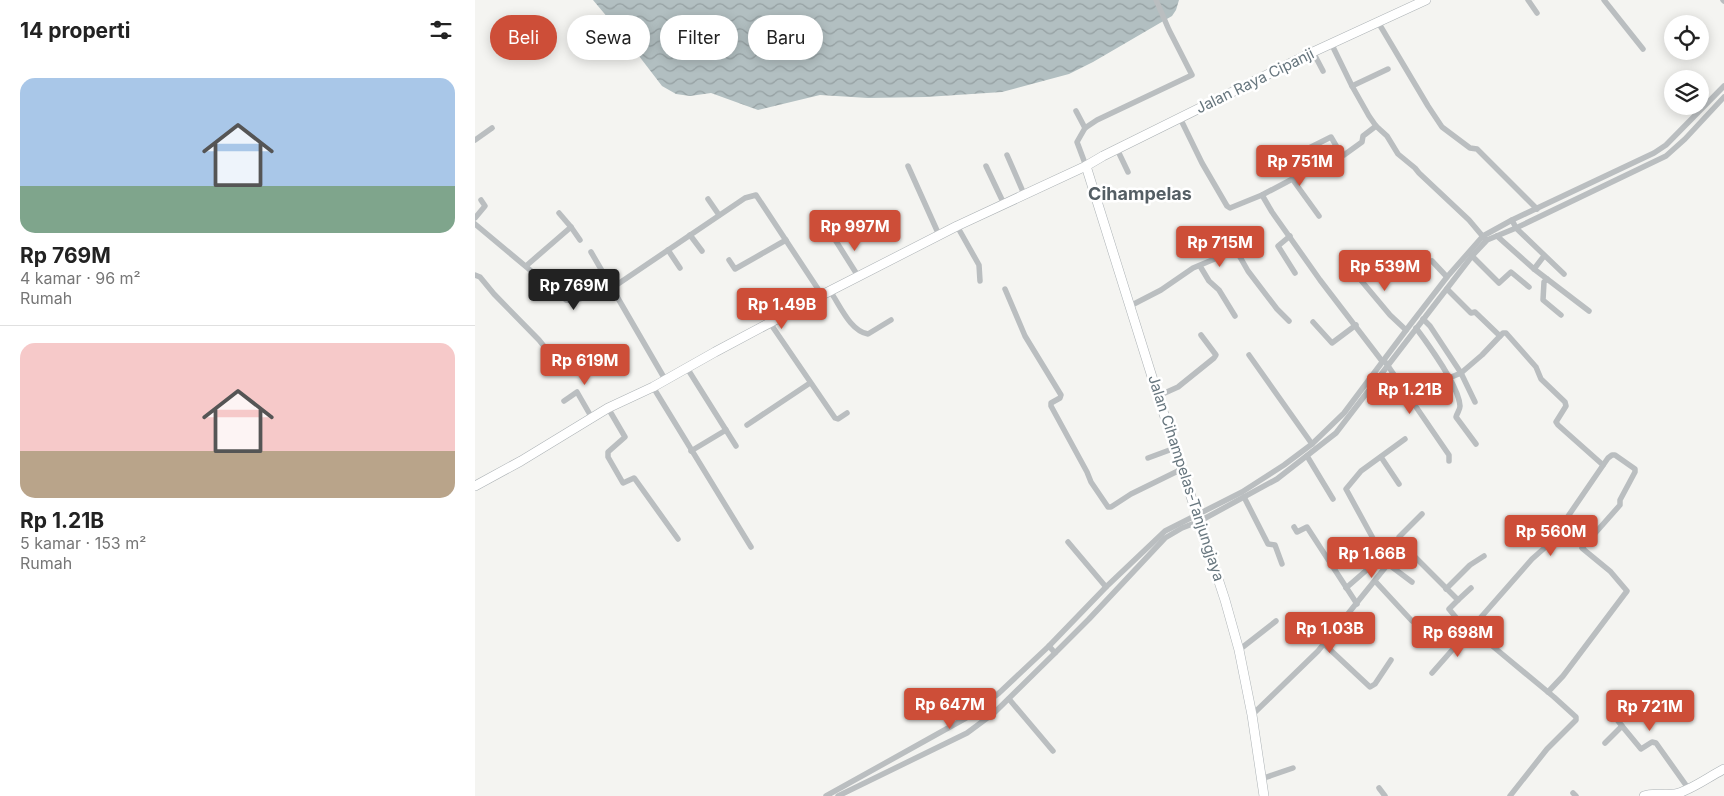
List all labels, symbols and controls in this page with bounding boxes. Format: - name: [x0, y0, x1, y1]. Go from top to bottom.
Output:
- chip: Beli: [490, 15, 557, 60]
- chip: Sewa: [567, 15, 650, 60]
- chip: Filter: [660, 15, 738, 60]
- chip: Baru: [748, 15, 823, 60]
- map controls: [1664, 15, 1709, 115]
- button: locate: [1664, 15, 1709, 60]
- icon: filters: [427, 16, 455, 44]
- text: 14 properti: [20, 18, 130, 43]
- street label: Jalan Raya Cipanji: [1192, 44, 1317, 117]
- button: layers: [1664, 70, 1709, 115]
- icon: home: [193, 110, 283, 200]
- pin: Rp 751M: [1254, 144, 1346, 187]
- text: Rp 751M: [1267, 151, 1333, 171]
- district label: Cihampelas: [1088, 183, 1192, 204]
- pin: Rp 997M: [809, 210, 901, 252]
- text: Rp 997M: [820, 216, 890, 236]
- pin: Rp 715M: [1174, 226, 1266, 268]
- text: Rp 715M: [1187, 232, 1253, 252]
- text: Rp 769M: [20, 243, 111, 268]
- pin: Rp 539M: [1339, 250, 1431, 292]
- text: Rp 539M: [1350, 256, 1420, 276]
- text: 4 kamar · 96 m²: [20, 268, 141, 288]
- pin: Rp 769M: [528, 268, 620, 311]
- text: Rp 769M: [539, 275, 609, 295]
- text: Rumah: [20, 288, 72, 308]
- pin: Rp 1.49B: [730, 288, 834, 330]
- text: Rp 1.49B: [748, 294, 816, 314]
- pin: Rp 619M: [539, 344, 631, 386]
- text: Rp 619M: [552, 350, 618, 370]
- street label: Jalan Cihampelas-Tanjungjaya: [1144, 372, 1229, 583]
- pin: Rp 1.21B: [1358, 372, 1462, 415]
- icon: home: [193, 376, 283, 466]
- text: Rp 1.21B: [1378, 379, 1442, 399]
- text: Rp 1.21B: [20, 508, 104, 533]
- pin: Rp 560M: [1505, 514, 1597, 557]
- text: Rp 560M: [1516, 521, 1586, 541]
- text: 5 kamar · 153 m²: [20, 533, 146, 553]
- pin: Rp 1.66B: [1320, 536, 1424, 579]
- text: Rp 1.66B: [1338, 543, 1406, 563]
- text: Rumah: [20, 553, 72, 573]
- pin: Rp 1.03B: [1278, 612, 1382, 654]
- pin: Rp 698M: [1412, 616, 1504, 658]
- text: Rp 1.03B: [1296, 618, 1364, 638]
- text: Rp 698M: [1423, 622, 1493, 642]
- pin: Rp 647M: [904, 688, 996, 730]
- pin: Rp 721M: [1604, 690, 1696, 732]
- text: Rp 647M: [915, 694, 985, 714]
- text: Rp 721M: [1617, 696, 1683, 716]

